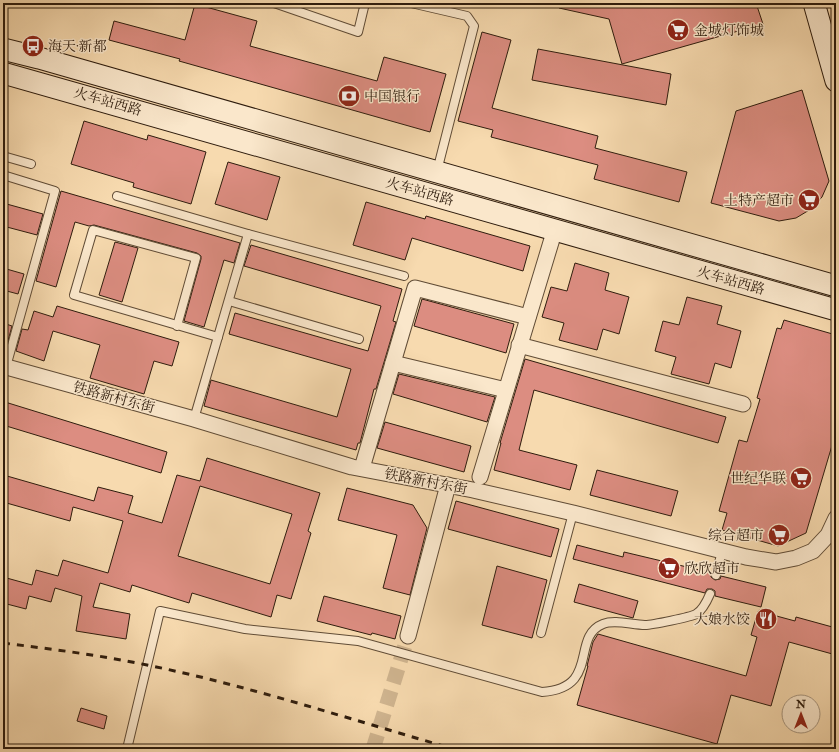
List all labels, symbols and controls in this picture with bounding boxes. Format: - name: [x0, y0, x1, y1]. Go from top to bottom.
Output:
- supermarket icon: 金城灯饰城: [665, 17, 691, 43]
- place label: 金城灯饰城: [694, 22, 764, 39]
- bus stop icon: 海天·新都: [20, 33, 46, 59]
- place label: 海天·新都: [48, 38, 107, 55]
- bank icon: 中国银行: [336, 83, 362, 109]
- street label: 火车站西路: [72, 84, 144, 119]
- place label: 中国银行: [364, 88, 420, 105]
- street label: 火车站西路: [384, 174, 456, 209]
- supermarket icon: 土特产超市: [796, 187, 822, 213]
- place label: 土特产超市: [724, 192, 794, 209]
- street label: 火车站西路: [695, 263, 767, 298]
- street label: 铁路新村东街: [71, 378, 157, 417]
- street label: 铁路新村东街: [383, 465, 469, 498]
- supermarket icon: 世纪华联: [788, 465, 814, 491]
- place label: 世纪华联: [730, 470, 786, 487]
- supermarket icon: 综合超市: [766, 522, 792, 548]
- place label: 综合超市: [708, 527, 764, 544]
- supermarket icon: 欣欣超市: [656, 555, 682, 581]
- place label: 欣欣超市: [684, 560, 740, 577]
- restaurant icon: 大娘水饺: [753, 606, 779, 632]
- place label: 大娘水饺: [694, 611, 750, 628]
- north arrow: [781, 694, 821, 734]
- text: N: [795, 698, 807, 711]

